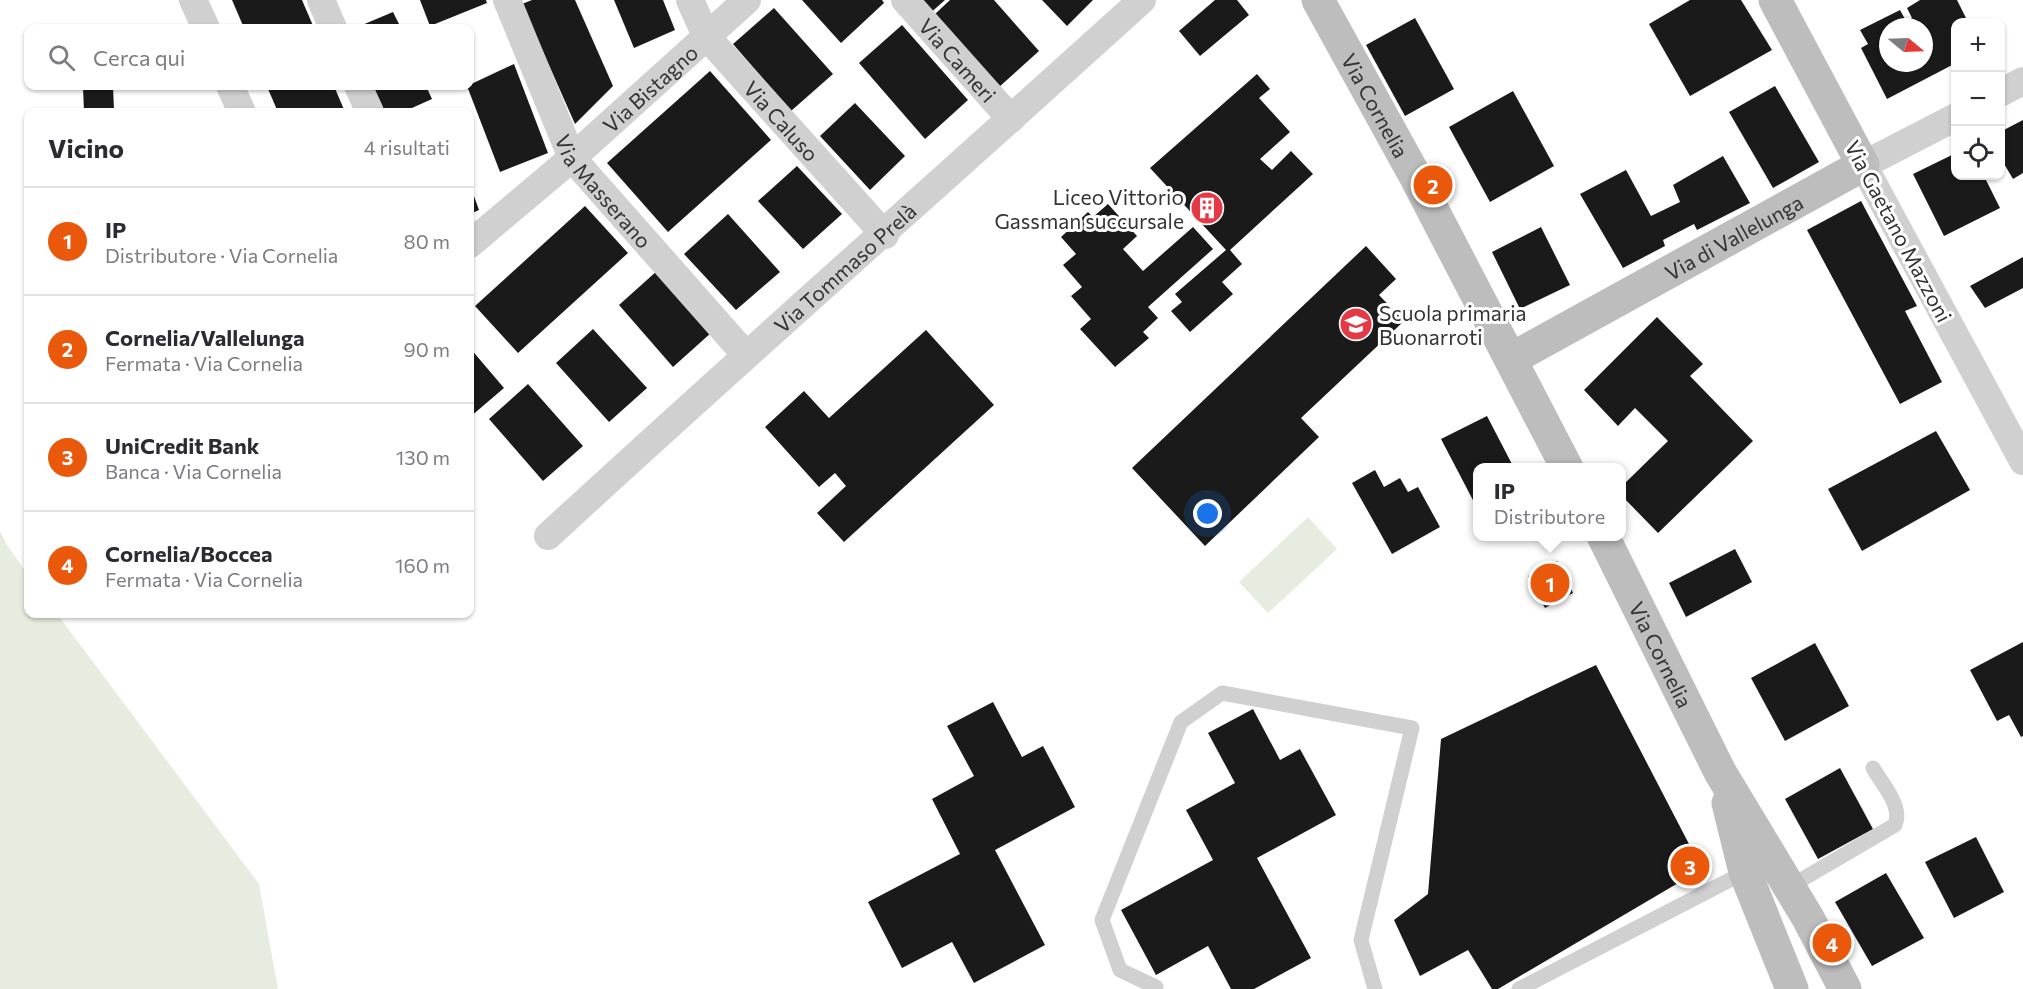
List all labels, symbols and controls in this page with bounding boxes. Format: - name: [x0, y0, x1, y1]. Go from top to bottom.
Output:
- street label: Via Cameri: [914, 13, 1002, 107]
- north arrow: [1879, 18, 1933, 72]
- map controls: [1951, 18, 2005, 180]
- button: +: [1951, 18, 2005, 72]
- search box: [24, 24, 474, 90]
- street label: Via Bistagno: [597, 39, 702, 137]
- icon: search: [45, 41, 78, 74]
- text: Cerca qui: [93, 44, 185, 71]
- street label: Via Cornelia: [1337, 49, 1415, 161]
- button: −: [1951, 72, 2005, 126]
- street label: Via Caluso: [739, 75, 825, 166]
- button: locate: [1951, 126, 2005, 180]
- street label: Via Masserano: [551, 130, 657, 252]
- text: Vicino: [48, 132, 124, 163]
- text: 4 risultati: [364, 135, 450, 159]
- street label: Via Gaetano Mazzoni: [1841, 136, 1957, 326]
- pin: 2: [1414, 162, 1452, 207]
- place label: Liceo Vittorio Gassman succursale: [994, 184, 1184, 233]
- street label: Via di Vallelunga: [1660, 188, 1807, 284]
- building icon: Liceo Vittorio Gassman succursale: [1189, 190, 1225, 226]
- street label: Via Tommaso Prelà: [768, 198, 920, 337]
- text: IP: [105, 216, 126, 243]
- text: 1: [63, 229, 72, 253]
- text: 80 m: [404, 229, 450, 253]
- text: Distributore · Via Cornelia: [105, 243, 338, 267]
- place label: Scuola primaria Buonarroti: [1379, 300, 1527, 349]
- school or university icon: Scuola primaria Buonarroti: [1338, 306, 1374, 342]
- text: Cornelia/Vallelunga: [105, 324, 305, 351]
- text: 2: [62, 337, 73, 361]
- text: 90 m: [404, 337, 450, 361]
- text: Fermata · Via Cornelia: [105, 351, 303, 375]
- text: UniCredit Bank: [105, 432, 259, 459]
- text: 3: [62, 445, 73, 469]
- text: 130 m: [396, 445, 450, 469]
- text: Banca · Via Cornelia: [105, 459, 282, 483]
- popup: [1473, 463, 1626, 541]
- text: IP: [1494, 477, 1515, 504]
- your location: [1193, 499, 1222, 528]
- text: Distributore: [1494, 504, 1605, 528]
- text: Cornelia/Boccea: [105, 540, 272, 567]
- text: 4: [61, 553, 74, 577]
- text: 160 m: [395, 553, 450, 577]
- pin: 1: [1530, 560, 1570, 606]
- text: Fermata · Via Cornelia: [105, 567, 303, 591]
- street label: Via Cornelia: [1625, 597, 1698, 711]
- pin: 3: [1670, 844, 1710, 888]
- pin: 4: [1812, 920, 1852, 966]

